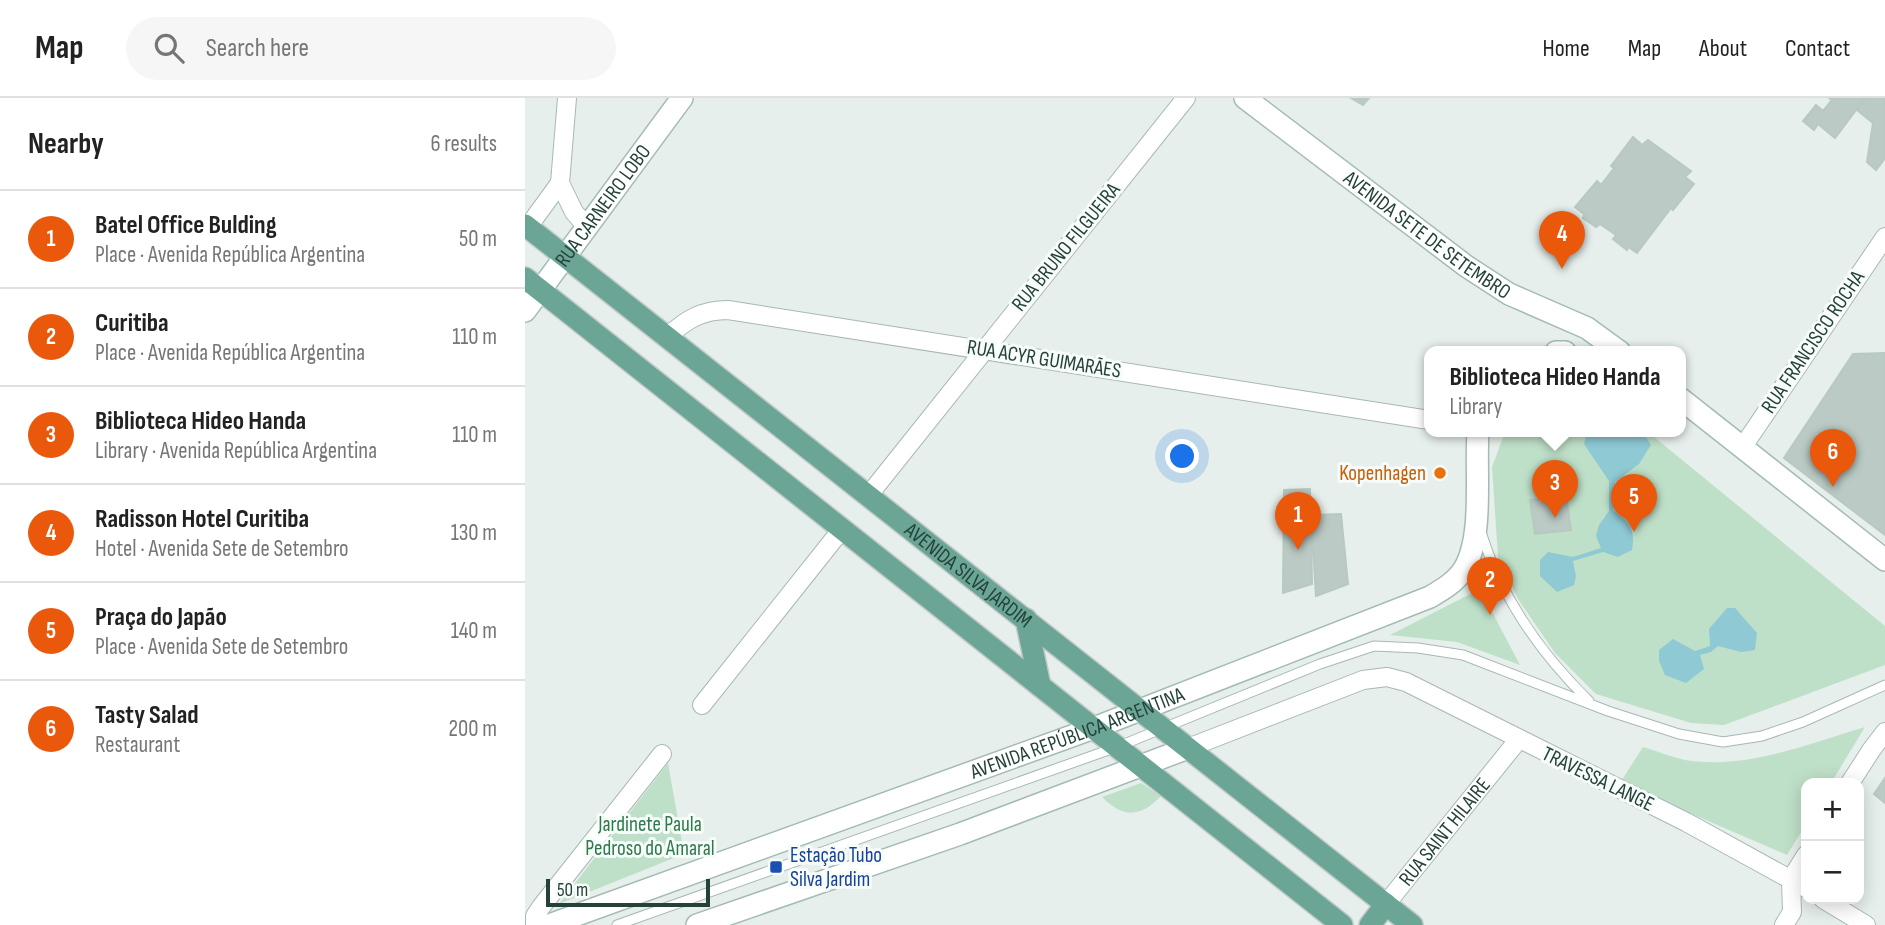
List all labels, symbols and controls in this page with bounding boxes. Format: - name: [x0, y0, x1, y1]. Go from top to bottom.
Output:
- search box: [126, 17, 616, 80]
- text: Map: [35, 28, 84, 68]
- icon: search: [150, 29, 188, 67]
- text: Search here: [206, 33, 309, 64]
- text: Home: [1542, 34, 1590, 63]
- text: Map: [1628, 34, 1661, 63]
- text: About: [1699, 34, 1747, 63]
- text: Contact: [1785, 34, 1850, 63]
- text: Nearby: [28, 126, 104, 162]
- text: 6 results: [431, 130, 497, 158]
- street label: RUA CARNEIRO LOBO: [549, 140, 656, 272]
- street label: AVENIDA SETE DE SETEMBRO: [1338, 165, 1515, 304]
- street label: RUA BRUNO FILGUEIRA: [1007, 177, 1126, 316]
- text: Batel Office Bulding: [95, 210, 277, 241]
- pin: 4: [1539, 211, 1585, 269]
- text: 1: [46, 225, 56, 253]
- text: 50 m: [459, 225, 497, 253]
- text: Place · Avenida República Argentina: [95, 241, 365, 269]
- street label: RUA FRANCISCO ROCHA: [1756, 265, 1870, 418]
- text: Curitiba: [95, 308, 169, 339]
- text: 2: [46, 323, 56, 351]
- text: 110 m: [452, 323, 497, 351]
- street label: RUA ACYR GUIMARÃES: [965, 334, 1123, 384]
- text: Place · Avenida República Argentina: [95, 339, 365, 367]
- popup: [1424, 346, 1686, 437]
- text: Biblioteca Hideo Handa: [1449, 362, 1661, 393]
- text: Library: [1449, 393, 1503, 421]
- text: Biblioteca Hideo Handa: [95, 406, 306, 437]
- text: 3: [46, 421, 56, 449]
- text: 110 m: [452, 421, 497, 449]
- pin: 6: [1810, 429, 1856, 487]
- text: Library · Avenida República Argentina: [95, 437, 377, 465]
- your location: [1165, 439, 1199, 473]
- pin: 3: [1532, 460, 1578, 518]
- place label: Kopenhagen: [1339, 461, 1426, 486]
- marker: Kopenhagen: [1432, 465, 1448, 481]
- pin: 5: [1611, 474, 1657, 532]
- pin: 1: [1275, 492, 1321, 550]
- text: Radisson Hotel Curitiba: [95, 504, 309, 535]
- street label: AVENIDA SILVA JARDIM: [899, 517, 1037, 633]
- text: 4: [46, 519, 56, 547]
- text: 130 m: [451, 519, 497, 547]
- text: Hotel · Avenida Sete de Setembro: [95, 535, 349, 563]
- pin: 2: [1467, 557, 1513, 615]
- text: Praça do Japão: [95, 602, 227, 633]
- text: 5: [46, 617, 56, 645]
- text: 140 m: [451, 617, 497, 645]
- text: Place · Avenida Sete de Setembro: [95, 633, 348, 661]
- street label: AVENIDA REPÚBLICA ARGENTINA: [966, 681, 1189, 785]
- text: Tasty Salad: [95, 700, 199, 731]
- text: 6: [46, 715, 56, 743]
- text: 200 m: [449, 715, 497, 743]
- text: Restaurant: [95, 731, 180, 759]
- street label: TRAVESSA LANGE: [1538, 741, 1658, 817]
- street label: RUA SAINT HILAIRE: [1393, 773, 1495, 891]
- map controls: [1801, 778, 1864, 904]
- button: +: [1801, 778, 1864, 841]
- park label: Jardinete Paula Pedroso do Amaral: [585, 812, 715, 861]
- button: −: [1801, 841, 1864, 904]
- place label: Estação Tubo Silva Jardim: [790, 843, 882, 892]
- marker: Estação Tubo Silva Jardim: [768, 859, 784, 875]
- scale bar: [546, 876, 711, 908]
- text: 50 m: [557, 879, 588, 902]

